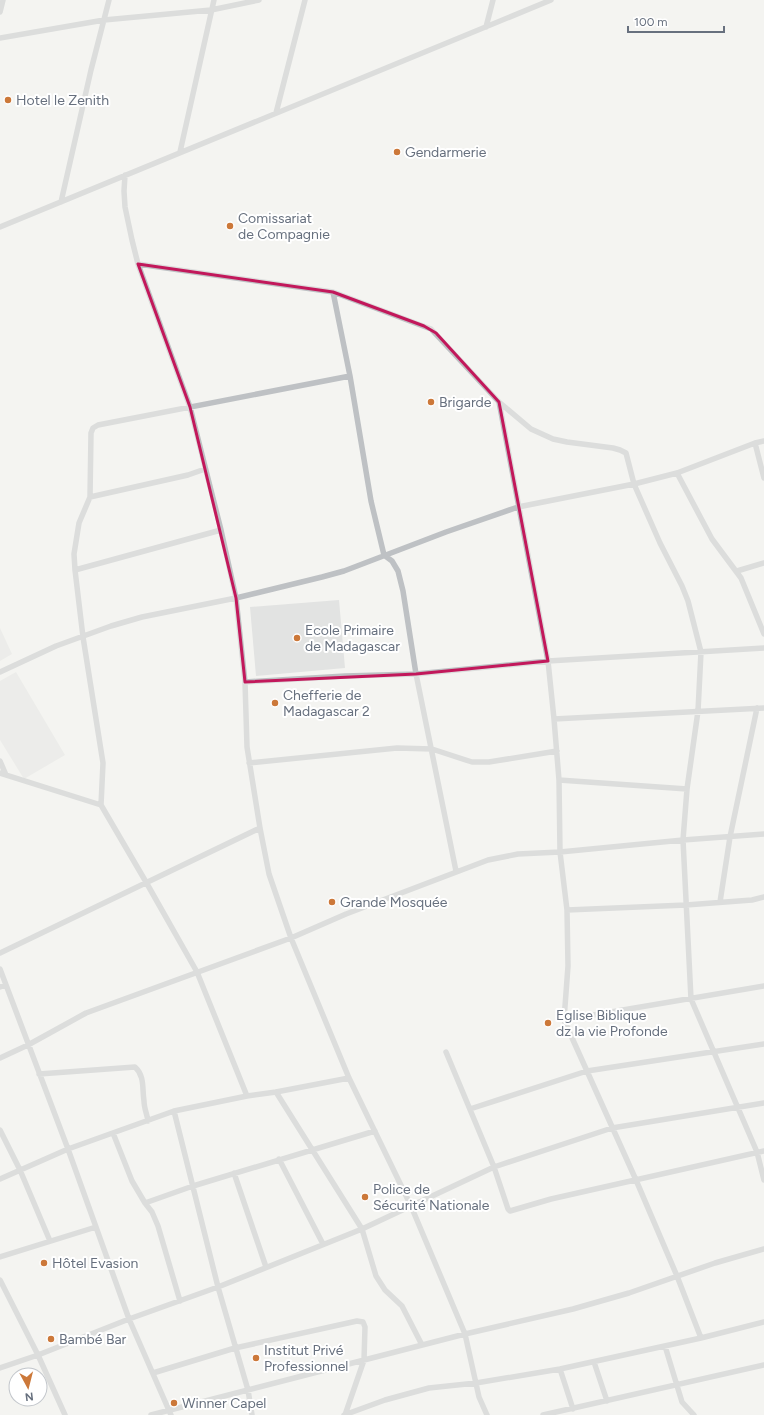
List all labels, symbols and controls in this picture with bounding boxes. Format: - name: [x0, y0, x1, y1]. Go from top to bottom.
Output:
- scale bar: [628, 8, 724, 34]
- text: 100 m: [634, 15, 668, 29]
- place label: Hotel le Zenith: [16, 92, 109, 109]
- marker: Hotel le Zenith: [3, 95, 13, 105]
- place label: Gendarmerie: [405, 144, 487, 161]
- marker: Gendarmerie: [392, 147, 402, 157]
- place label: Comissariat de Compagnie: [238, 210, 330, 243]
- marker: Comissariat de Compagnie: [225, 221, 235, 231]
- place label: Brigarde: [439, 394, 492, 411]
- marker: Brigarde: [426, 397, 436, 407]
- place label: Ecole Primaire de Madagascar: [305, 622, 400, 655]
- marker: Ecole Primaire de Madagascar: [292, 633, 302, 643]
- place label: Chefferie de Madagascar 2: [283, 687, 370, 720]
- marker: Chefferie de Madagascar 2: [270, 698, 280, 708]
- place label: Grande Mosquée: [340, 894, 448, 911]
- marker: Grande Mosquée: [327, 897, 337, 907]
- place label: Eglise Biblique dz la vie Profonde: [556, 1007, 668, 1040]
- marker: Eglise Biblique dz la vie Profonde: [543, 1018, 553, 1028]
- place label: Police de Sécurité Nationale: [373, 1181, 490, 1214]
- marker: Police de Sécurité Nationale: [360, 1192, 370, 1202]
- place label: Hôtel Evasion: [52, 1255, 139, 1272]
- marker: Hôtel Evasion: [39, 1258, 49, 1268]
- place label: Bambé Bar: [59, 1331, 127, 1348]
- marker: Bambé Bar: [46, 1334, 56, 1344]
- place label: Institut Privé Professionnel: [264, 1342, 348, 1375]
- marker: Institut Privé Professionnel: [251, 1353, 261, 1363]
- north arrow: [8, 1367, 48, 1407]
- text: N: [24, 1389, 34, 1403]
- place label: Winner Capel: [182, 1395, 266, 1412]
- marker: Winner Capel: [169, 1398, 179, 1408]

